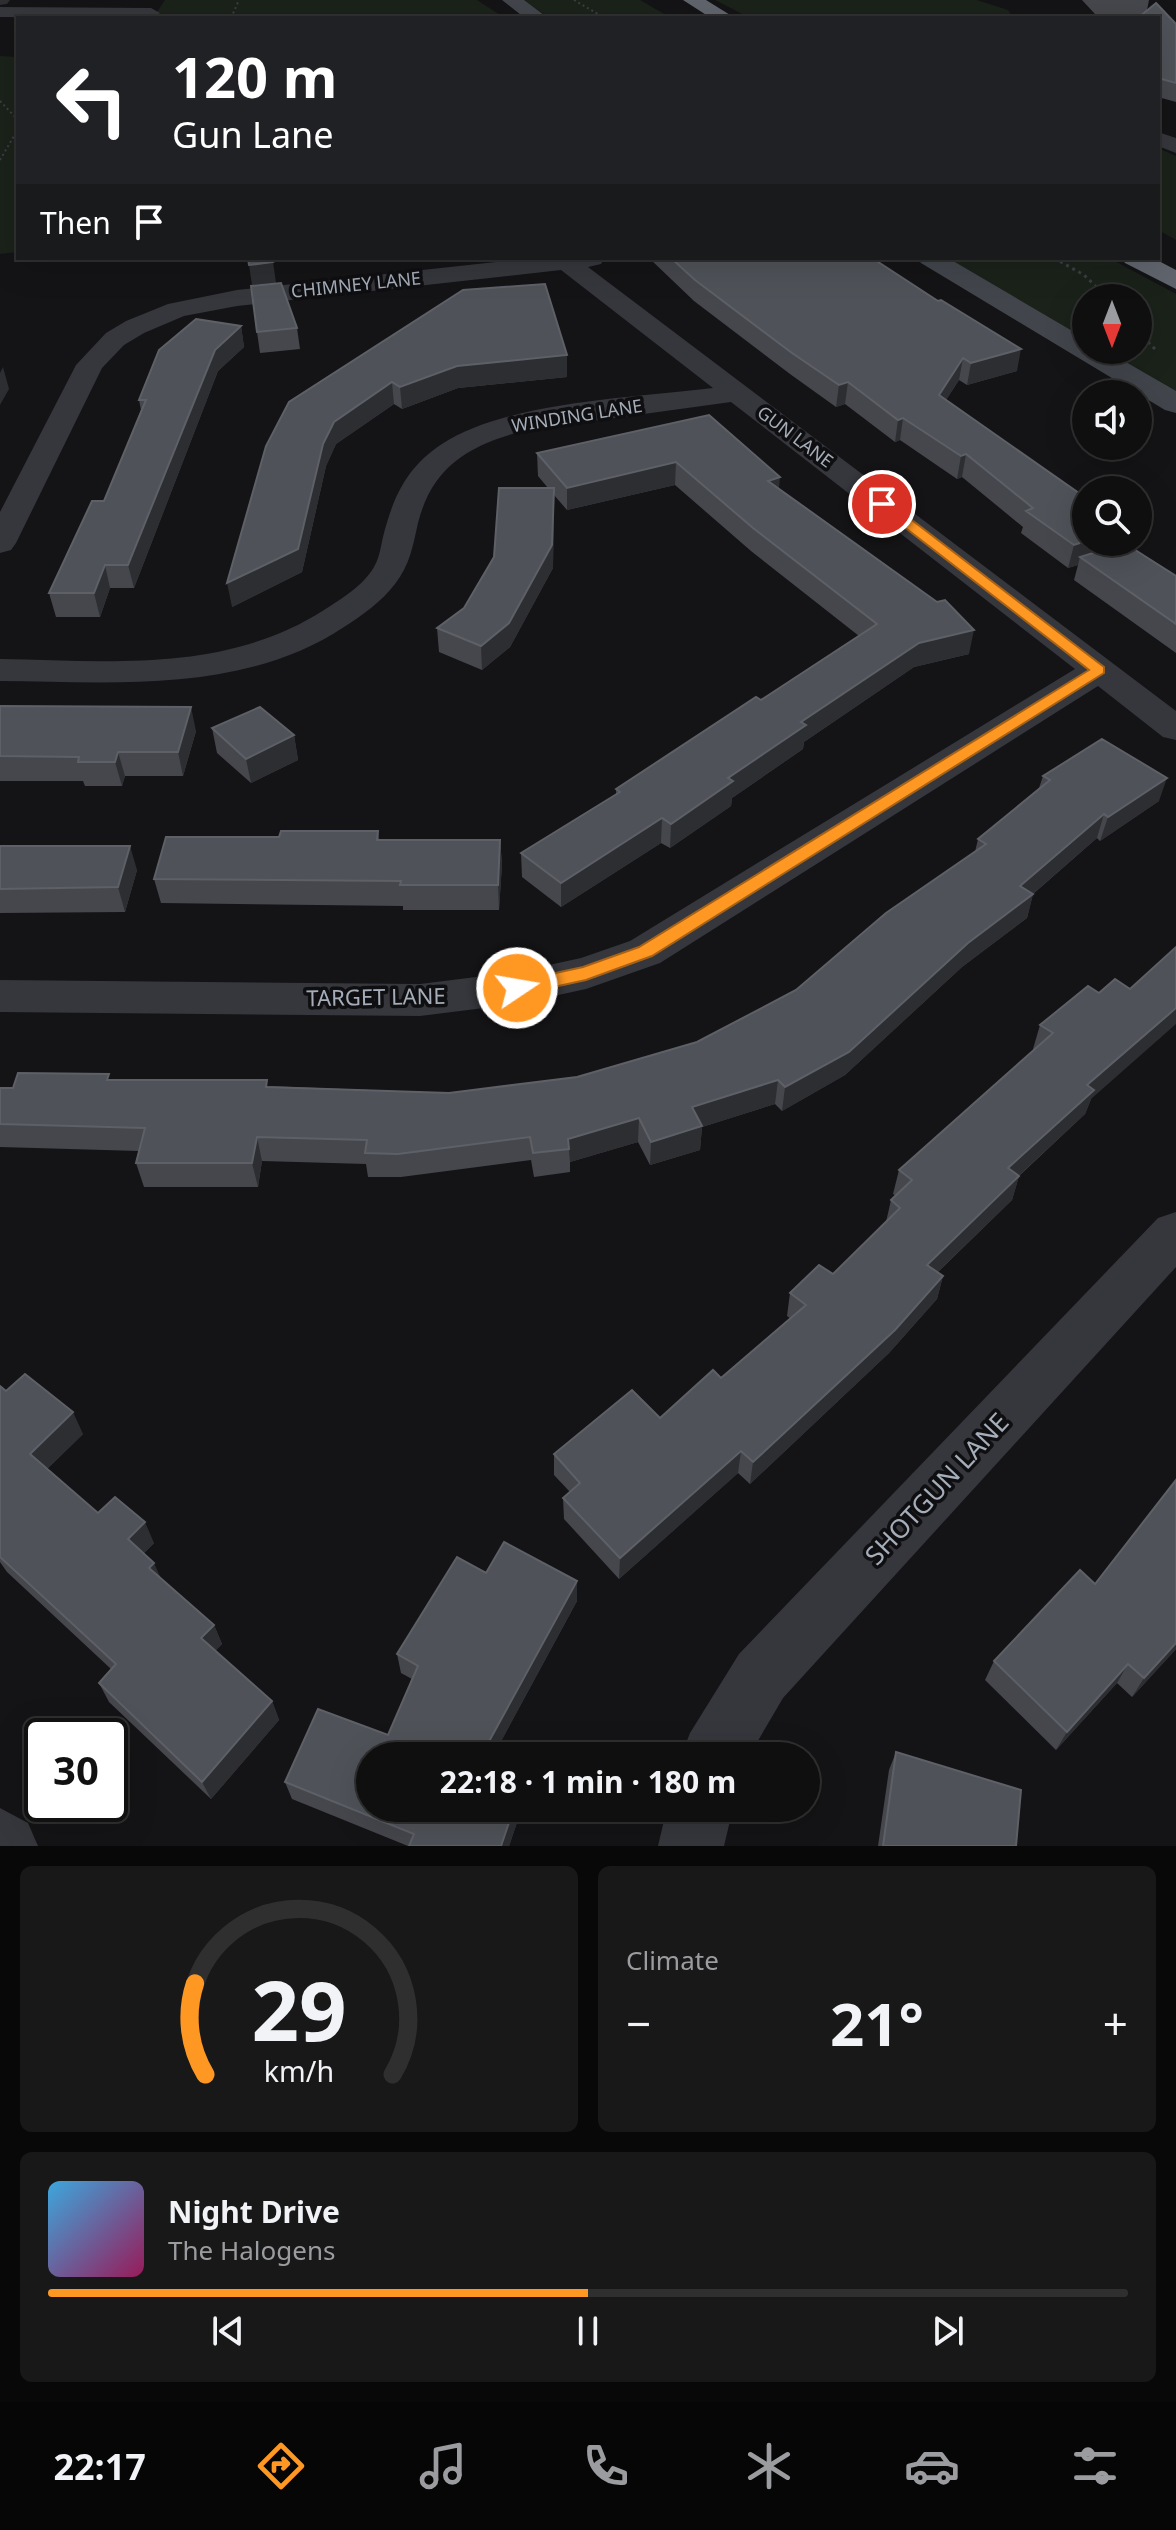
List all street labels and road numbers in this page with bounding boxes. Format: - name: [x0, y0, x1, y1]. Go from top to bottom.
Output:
- street label: CHIMNEY LANE: [290, 265, 422, 303]
- street label: WINDING LANE: [510, 393, 644, 437]
- street label: GUN LANE: [753, 400, 838, 473]
- street label: TARGET LANE: [306, 980, 446, 1012]
- street label: SHOTGUN LANE: [856, 1404, 1016, 1572]

